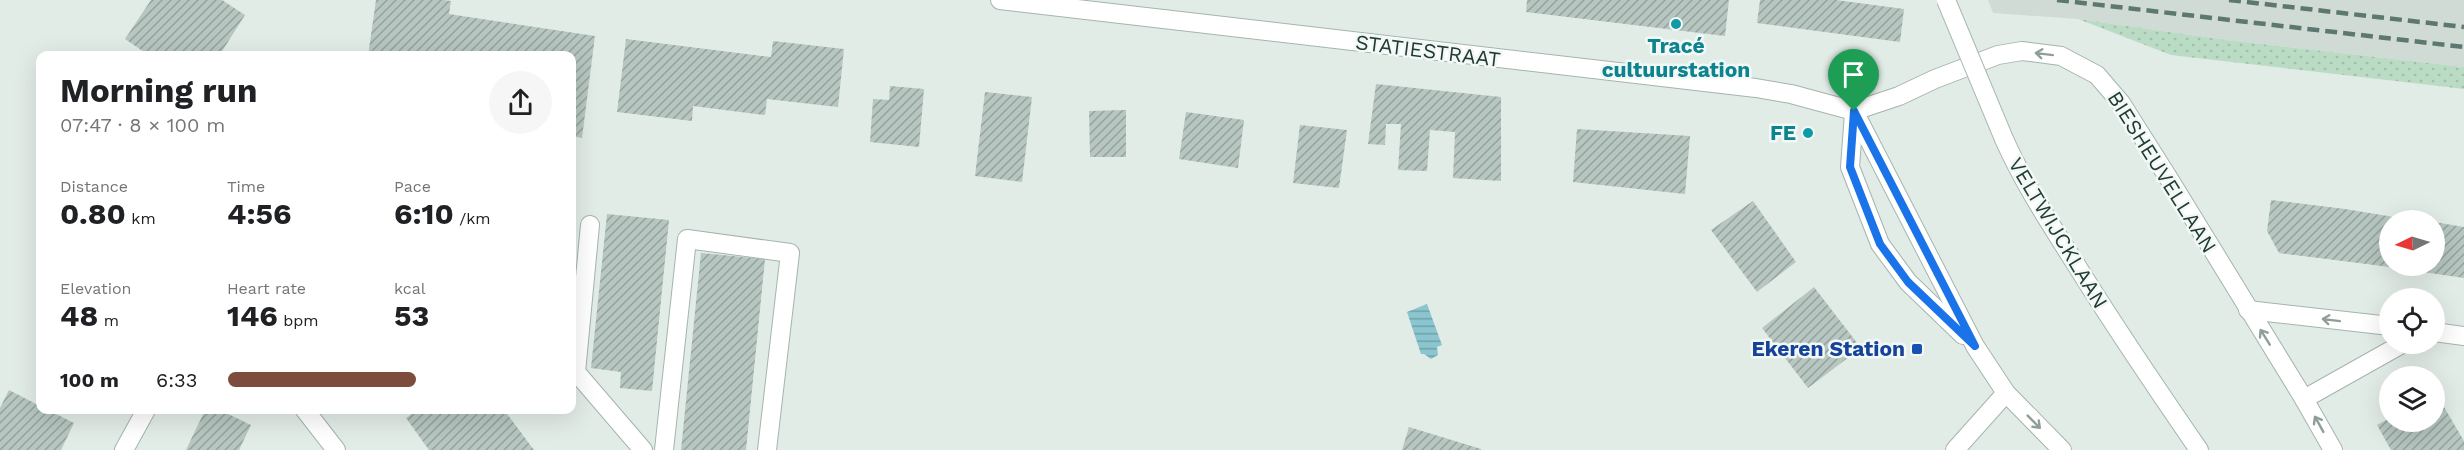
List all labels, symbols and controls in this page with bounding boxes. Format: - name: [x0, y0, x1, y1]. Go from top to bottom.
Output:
- marker: Tracé cultuurstation: [1669, 17, 1683, 31]
- street label: STATIESTRAAT: [1354, 29, 1502, 72]
- place label: Tracé cultuurstation: [1602, 33, 1750, 82]
- pin: [1828, 49, 1879, 111]
- one-way arrow: [2034, 49, 2054, 60]
- icon: arrive: [1837, 58, 1870, 91]
- text: Morning run: [60, 71, 257, 110]
- button: share: [489, 71, 552, 134]
- street label: BIESHEUVELLAAN: [2103, 86, 2222, 257]
- text: 07:47 · 8 × 100 m: [60, 113, 225, 137]
- place label: FE: [1770, 120, 1796, 145]
- marker: FE: [1801, 126, 1815, 140]
- street label: VELTWIJCKLAAN: [2003, 153, 2113, 313]
- text: Distance: [60, 177, 128, 196]
- text: Time: [227, 177, 265, 196]
- text: Pace: [394, 177, 431, 196]
- text: 0.80: [60, 196, 126, 231]
- text: 4:56: [227, 196, 291, 231]
- text: 6:10: [394, 196, 454, 231]
- text: km: [126, 209, 156, 228]
- text: /km: [454, 209, 491, 228]
- north arrow: [2379, 210, 2445, 276]
- map controls: [2379, 210, 2445, 432]
- text: Elevation: [60, 279, 131, 298]
- text: Heart rate: [227, 279, 306, 298]
- text: kcal: [394, 279, 426, 298]
- button: locate: [2379, 288, 2445, 354]
- text: 48: [60, 298, 98, 333]
- text: 146: [227, 298, 278, 333]
- text: 53: [394, 298, 429, 333]
- text: m: [98, 311, 119, 330]
- text: bpm: [278, 311, 319, 330]
- one-way arrow: [2322, 314, 2342, 325]
- one-way arrow: [2259, 329, 2271, 345]
- place label: Ekeren Station: [1751, 336, 1905, 361]
- marker: Ekeren Station: [1910, 342, 1924, 356]
- button: layers: [2379, 366, 2445, 432]
- text: 100 m: [60, 368, 119, 392]
- text: 6:33: [156, 368, 197, 392]
- one-way arrow: [2026, 414, 2041, 429]
- one-way arrow: [2312, 416, 2324, 433]

